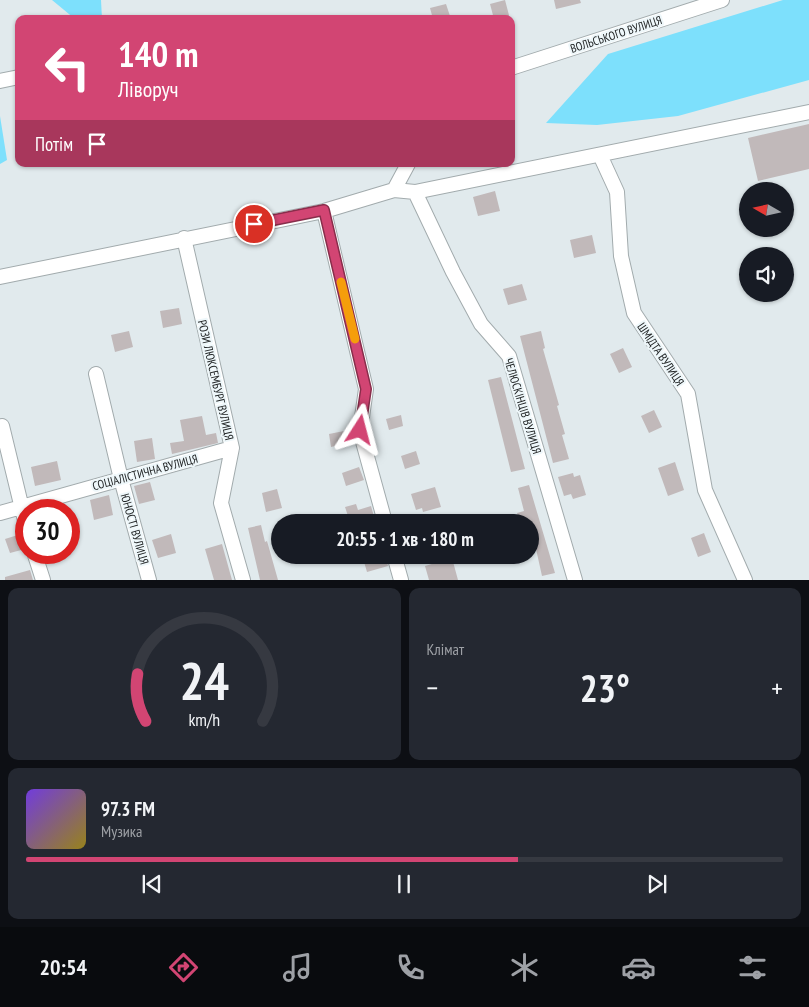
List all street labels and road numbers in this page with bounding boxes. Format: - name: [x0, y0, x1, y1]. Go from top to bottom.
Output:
- street label: ВОЛЬСЬКОГО ВУЛИЦЯ: [568, 12, 664, 56]
- street label: РОЗИ ЛЮКСЕМБУРГ ВУЛИЦЯ: [195, 318, 237, 442]
- street label: ШМІДТА ВУЛИЦЯ: [634, 320, 688, 388]
- street label: ЧЕЛЮСКІНЦІВ ВУЛИЦЯ: [501, 356, 545, 456]
- street label: СОЦІАЛІСТИЧНА ВУЛИЦЯ: [91, 451, 199, 493]
- street label: ЮНОСТІ ВУЛИЦЯ: [118, 492, 152, 566]

